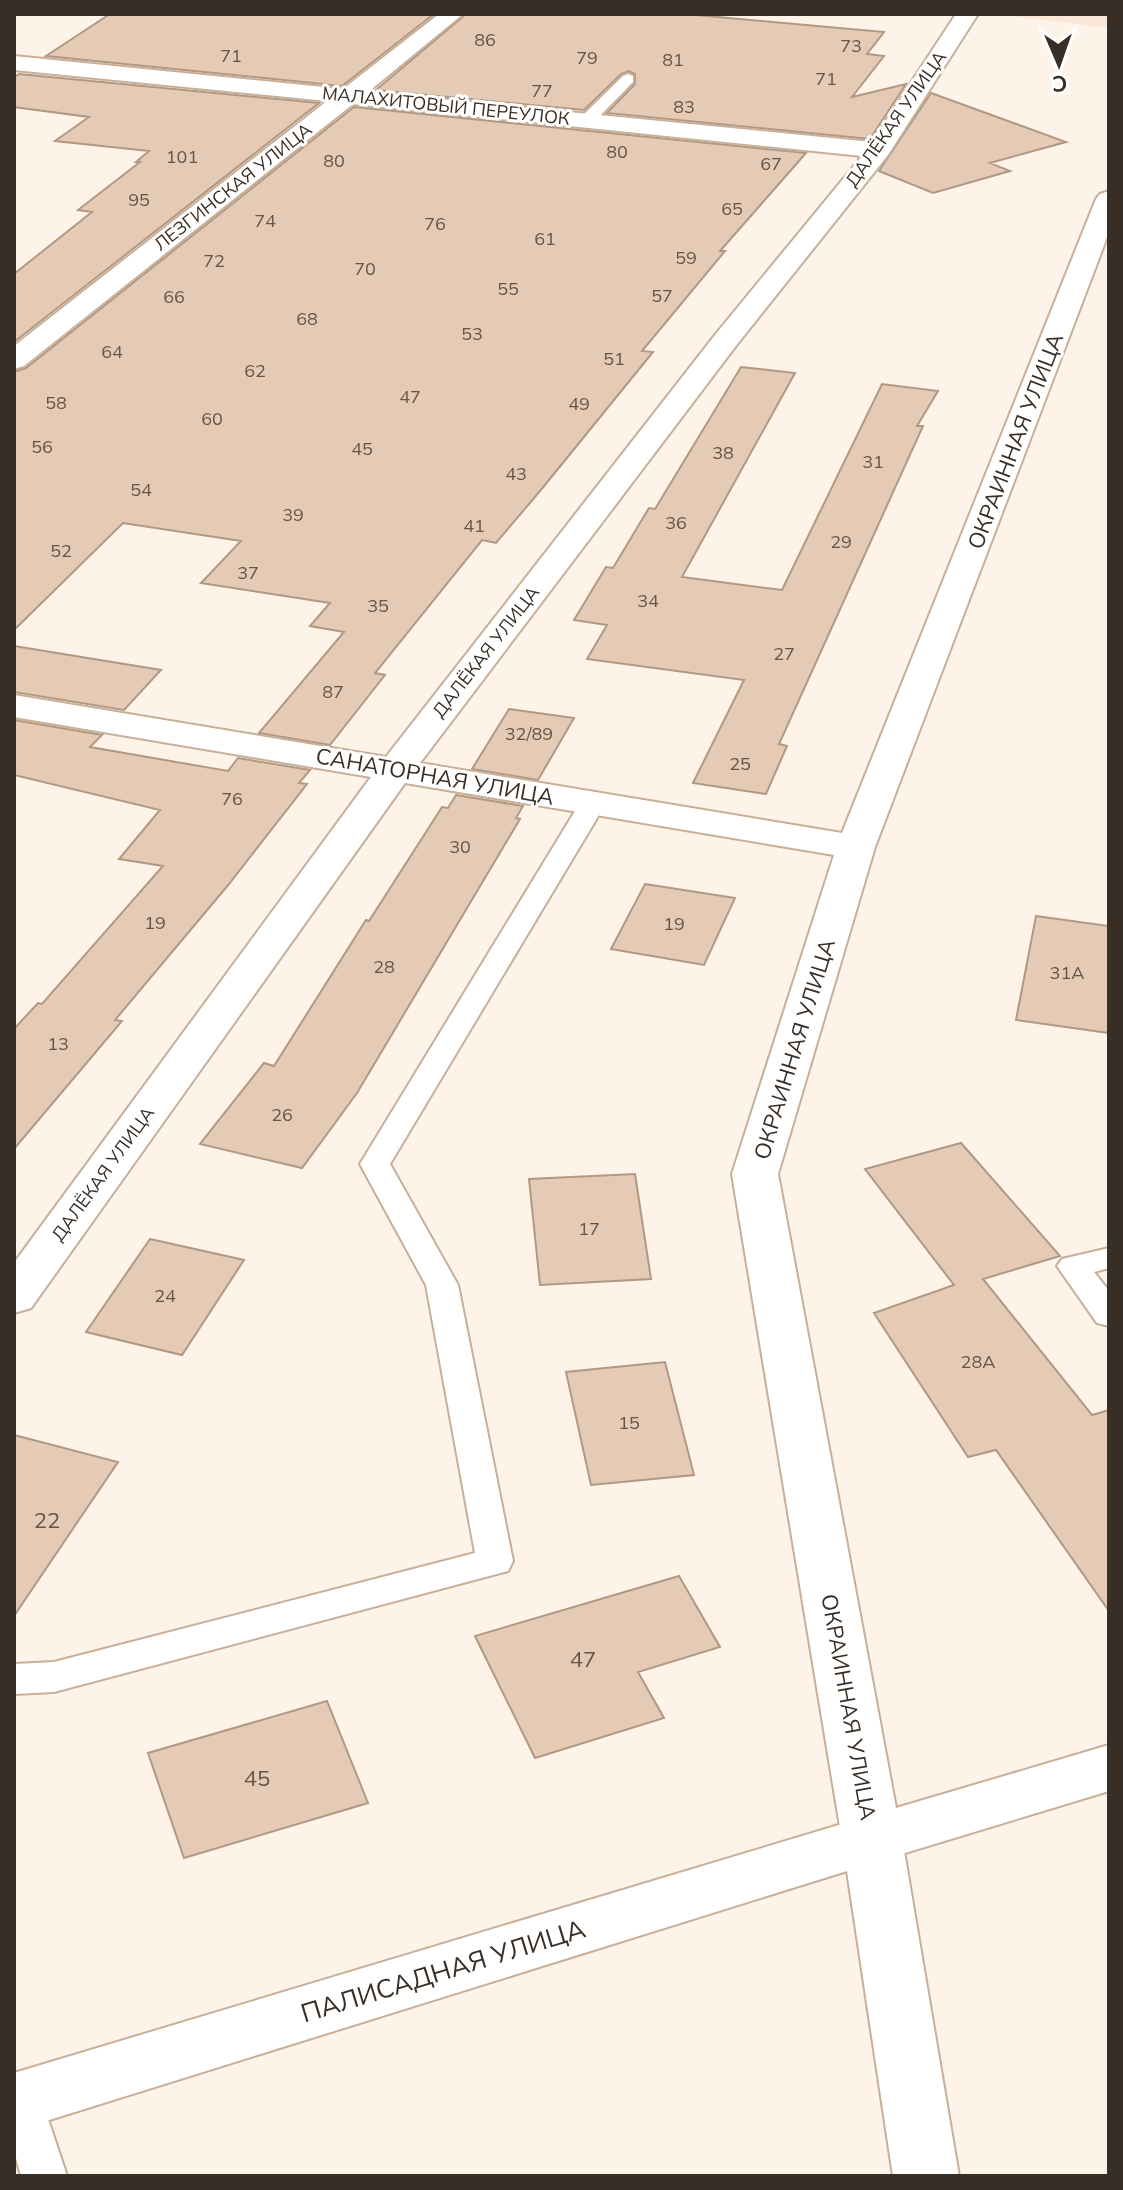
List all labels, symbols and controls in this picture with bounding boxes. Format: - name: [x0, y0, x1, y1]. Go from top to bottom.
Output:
- north arrow: [1019, 24, 1099, 104]
- house number: 86: [474, 28, 496, 51]
- house number: 73: [840, 34, 862, 57]
- house number: 71: [220, 44, 242, 67]
- house number: 79: [576, 46, 598, 69]
- street label: ДАЛЁКАЯ УЛИЦА: [840, 46, 951, 191]
- house number: 81: [662, 48, 684, 71]
- house number: 71: [815, 67, 837, 90]
- text: С: [1052, 70, 1068, 98]
- house number: 77: [531, 79, 553, 102]
- street label: МАЛАХИТОВЫЙ ПЕРЕУЛОК: [321, 81, 571, 130]
- house number: 83: [673, 95, 695, 118]
- street label: ЛЕЗГИНСКАЯ УЛИЦА: [149, 118, 316, 255]
- house number: 80: [606, 140, 628, 163]
- house number: 101: [166, 145, 198, 168]
- house number: 80: [323, 149, 345, 172]
- house number: 67: [760, 152, 782, 175]
- house number: 95: [128, 188, 150, 211]
- house number: 65: [721, 197, 743, 220]
- house number: 74: [254, 209, 276, 232]
- house number: 76: [424, 212, 446, 235]
- house number: 61: [534, 227, 556, 250]
- house number: 59: [675, 246, 697, 269]
- house number: 72: [203, 249, 225, 272]
- house number: 70: [354, 257, 376, 280]
- house number: 55: [497, 277, 519, 300]
- house number: 57: [651, 284, 673, 307]
- house number: 66: [163, 285, 185, 308]
- house number: 68: [296, 307, 318, 330]
- house number: 53: [461, 322, 483, 345]
- street label: ОКРАИННАЯ УЛИЦА: [961, 329, 1069, 553]
- house number: 64: [101, 340, 123, 363]
- house number: 51: [603, 347, 625, 370]
- house number: 62: [244, 359, 266, 382]
- house number: 47: [399, 385, 421, 408]
- house number: 58: [45, 391, 67, 414]
- house number: 49: [568, 392, 590, 415]
- house number: 60: [201, 407, 223, 430]
- house number: 56: [31, 435, 53, 458]
- house number: 45: [351, 437, 373, 460]
- house number: 38: [712, 441, 734, 464]
- house number: 31: [862, 450, 884, 473]
- house number: 43: [505, 462, 527, 485]
- house number: 54: [130, 478, 152, 501]
- house number: 39: [282, 503, 304, 526]
- house number: 36: [665, 511, 687, 534]
- house number: 41: [463, 514, 485, 537]
- house number: 29: [830, 530, 852, 553]
- house number: 52: [50, 539, 72, 562]
- house number: 37: [237, 561, 259, 584]
- street label: ДАЛЁКАЯ УЛИЦА: [427, 581, 544, 722]
- house number: 34: [637, 589, 659, 612]
- house number: 35: [367, 594, 389, 617]
- house number: 27: [773, 642, 795, 665]
- house number: 87: [322, 680, 344, 703]
- house number: 32/89: [505, 722, 553, 745]
- street label: САНАТОРНАЯ УЛИЦА: [314, 741, 556, 811]
- house number: 25: [729, 752, 751, 775]
- house number: 76: [221, 787, 243, 810]
- house number: 30: [449, 835, 471, 858]
- house number: 19: [144, 911, 166, 934]
- house number: 19: [663, 912, 685, 935]
- street label: ОКРАИННАЯ УЛИЦА: [747, 935, 841, 1163]
- house number: 28: [373, 955, 395, 978]
- house number: 31А: [1050, 961, 1084, 984]
- house number: 13: [47, 1032, 69, 1055]
- street label: ДАЛЁКАЯ УЛИЦА: [46, 1102, 159, 1245]
- house number: 26: [271, 1103, 293, 1126]
- house number: 17: [578, 1217, 600, 1240]
- house number: 24: [154, 1284, 176, 1307]
- house number: 28А: [961, 1350, 995, 1373]
- house number: 15: [618, 1411, 640, 1434]
- house number: 22: [34, 1506, 60, 1534]
- street label: ОКРАИННАЯ УЛИЦА: [815, 1592, 883, 1822]
- house number: 47: [570, 1645, 596, 1673]
- house number: 45: [244, 1764, 270, 1792]
- street label: ПАЛИСАДНАЯ УЛИЦА: [297, 1912, 589, 2030]

